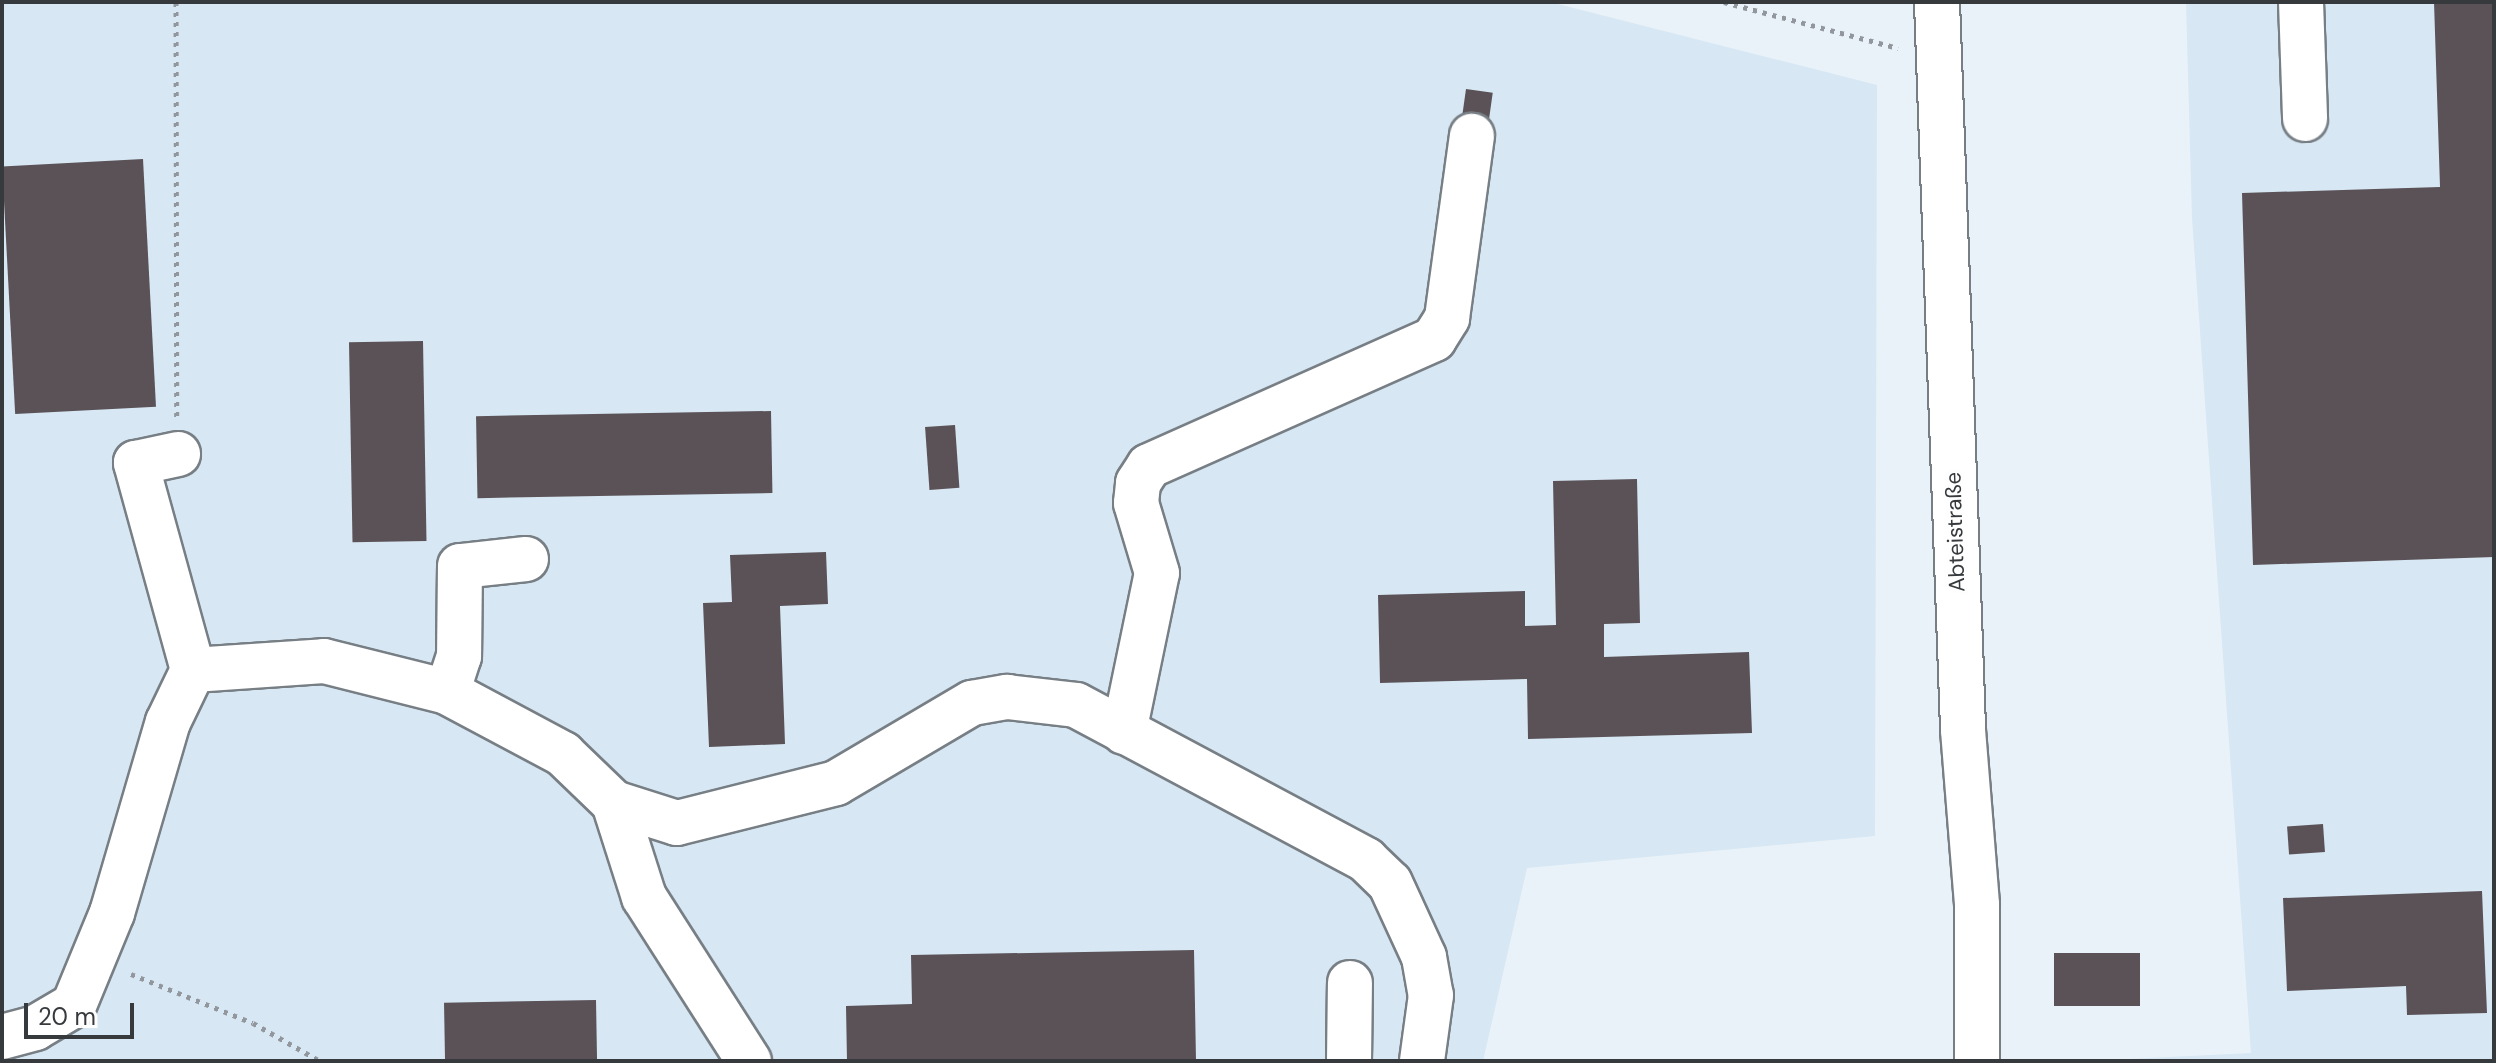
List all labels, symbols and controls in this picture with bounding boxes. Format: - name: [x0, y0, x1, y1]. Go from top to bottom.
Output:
- street label: Abteistraße: [1940, 472, 1970, 592]
- scale bar: [28, 987, 138, 1037]
- text: 20 m: [38, 1001, 96, 1032]

